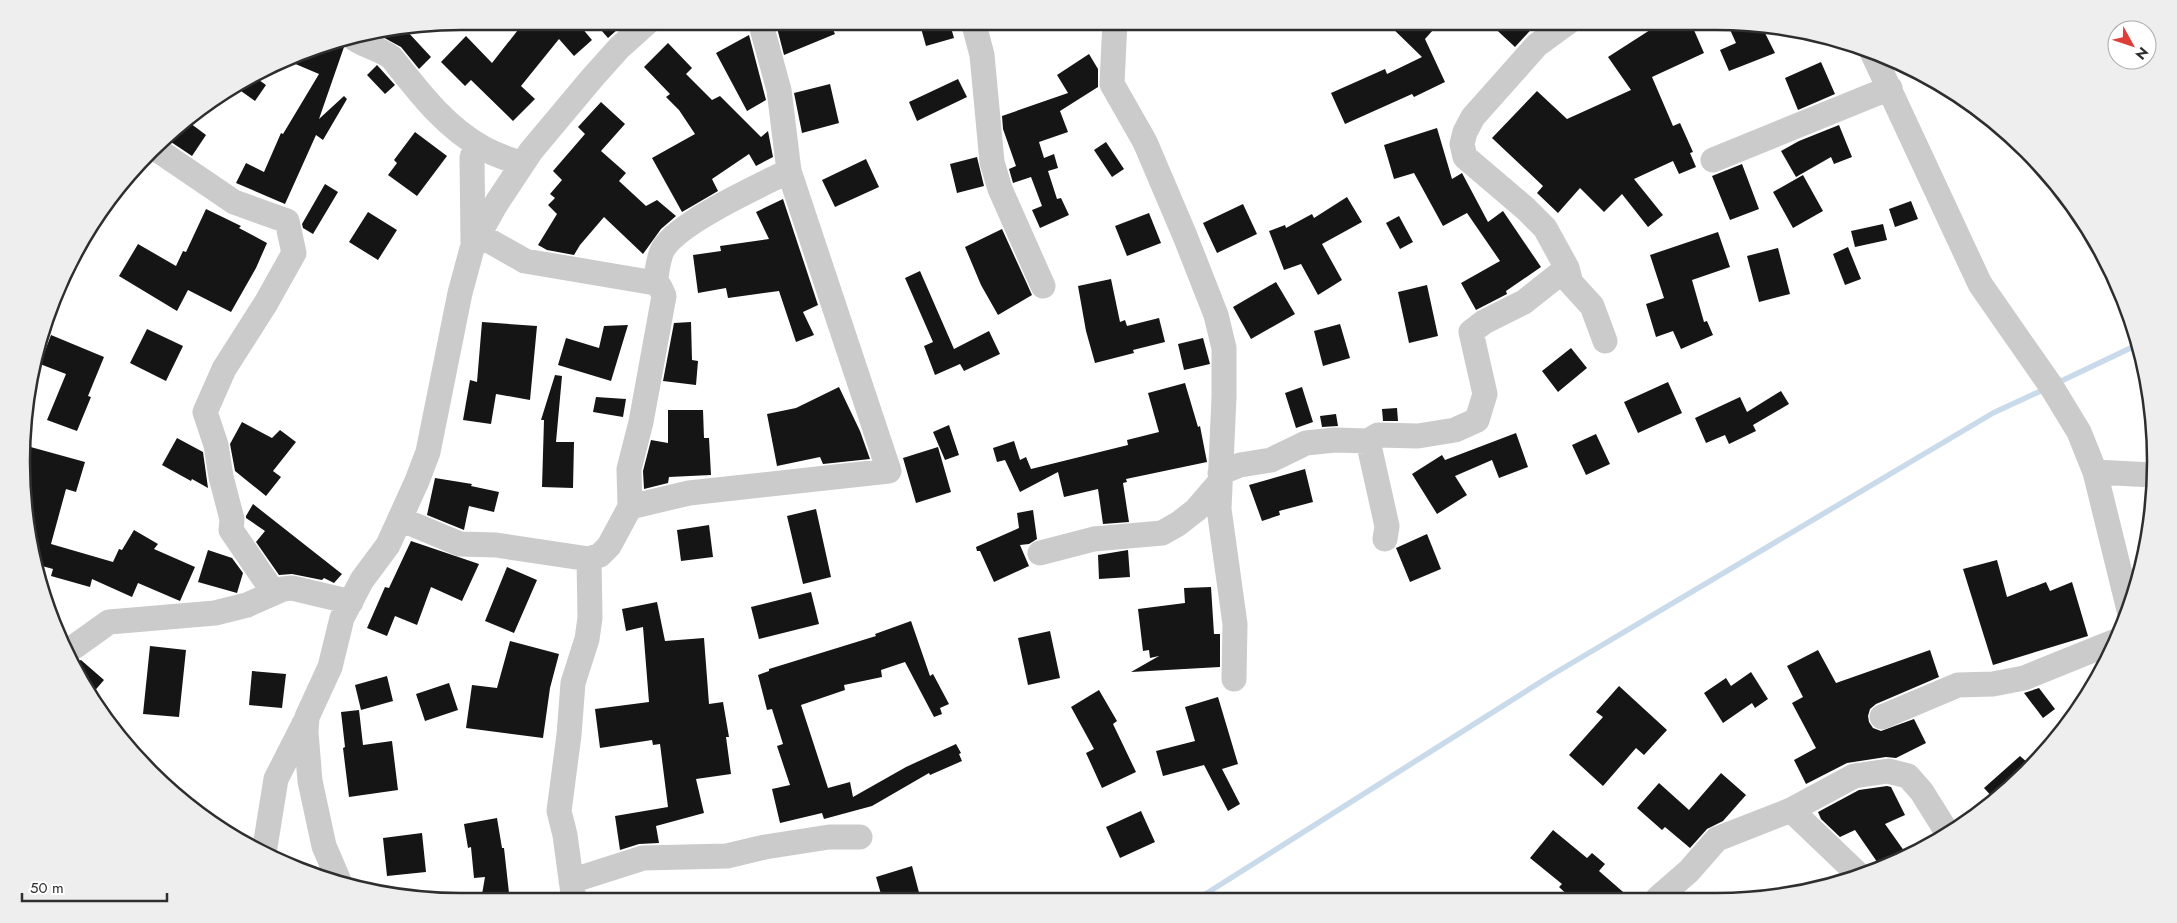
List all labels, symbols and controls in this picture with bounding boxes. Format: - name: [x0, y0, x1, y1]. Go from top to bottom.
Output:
- north arrow: [2107, 20, 2157, 70]
- text: N: [2131, 43, 2153, 64]
- scale bar: [22, 870, 168, 902]
- text: 50 m: [30, 877, 64, 899]

